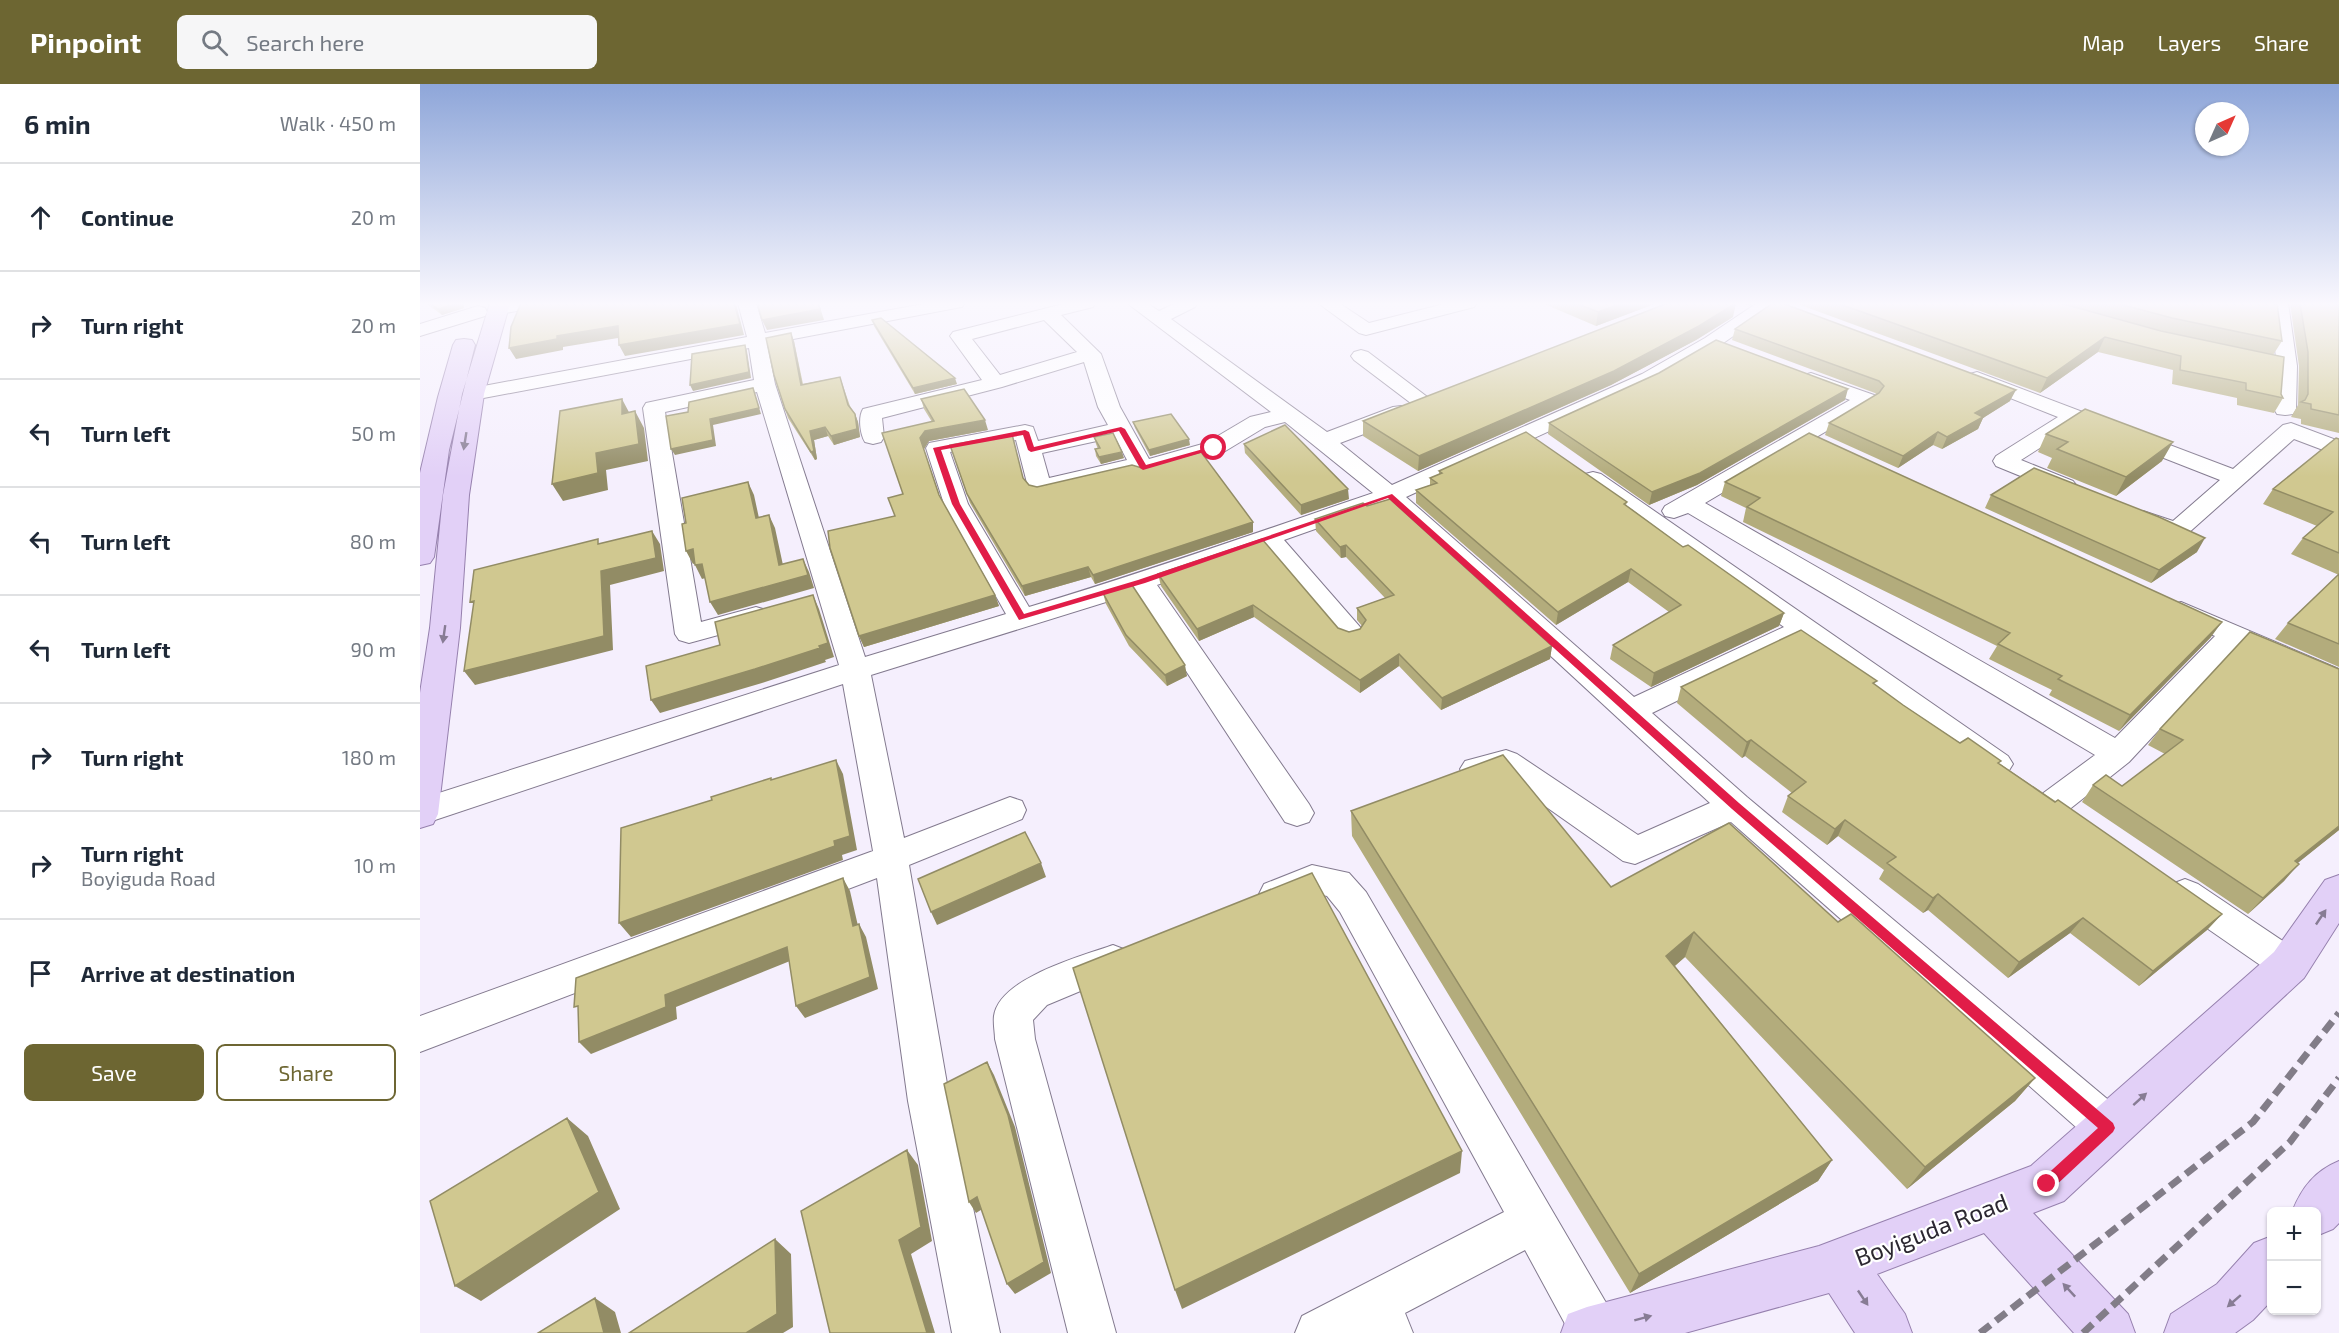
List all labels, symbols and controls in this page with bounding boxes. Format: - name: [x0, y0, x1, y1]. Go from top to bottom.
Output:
- search box: [177, 15, 597, 69]
- text: Pinpoint: [30, 25, 141, 59]
- icon: search: [198, 26, 231, 59]
- text: Search here: [246, 29, 364, 55]
- text: Map: [2082, 30, 2124, 55]
- text: Layers: [2157, 30, 2221, 55]
- text: Share: [2254, 30, 2309, 55]
- north arrow: [2195, 102, 2249, 156]
- text: 6 min: [24, 108, 91, 139]
- text: Walk · 450 m: [280, 111, 396, 135]
- icon: ahead: [24, 201, 57, 234]
- text: Continue: [81, 204, 174, 230]
- text: 20 m: [351, 205, 396, 229]
- icon: right: [24, 309, 57, 342]
- text: Turn right: [81, 312, 183, 338]
- text: 20 m: [351, 313, 396, 337]
- icon: left: [24, 417, 57, 450]
- text: Turn left: [81, 420, 170, 446]
- text: 50 m: [351, 421, 396, 445]
- one-way arrow: [461, 431, 470, 450]
- route start: [1200, 434, 1226, 460]
- icon: left: [24, 525, 57, 558]
- text: Turn left: [81, 528, 170, 554]
- text: 80 m: [350, 529, 396, 553]
- one-way arrow: [439, 625, 449, 644]
- icon: left: [24, 633, 57, 666]
- text: Turn left: [81, 636, 170, 662]
- text: 90 m: [351, 637, 396, 661]
- icon: right: [24, 741, 57, 774]
- text: Turn right: [81, 744, 183, 770]
- text: 180 m: [342, 745, 396, 769]
- text: Turn right: [81, 840, 183, 866]
- icon: right: [24, 849, 57, 882]
- text: 10 m: [354, 853, 396, 877]
- text: Boyiguda Road: [81, 866, 216, 890]
- one-way arrow: [2315, 909, 2326, 925]
- icon: arrive: [24, 957, 57, 990]
- text: Arrive at destination: [81, 960, 295, 986]
- button: Save: [24, 1044, 204, 1101]
- button: Share: [216, 1044, 396, 1101]
- one-way arrow: [2132, 1093, 2147, 1106]
- route end: [2033, 1170, 2059, 1196]
- street label: Boyiguda Road: [1850, 1186, 2012, 1272]
- map controls: [2267, 1207, 2321, 1315]
- button: +: [2267, 1207, 2321, 1261]
- button: −: [2267, 1261, 2321, 1315]
- one-way arrow: [2063, 1283, 2076, 1298]
- one-way arrow: [1857, 1290, 1869, 1306]
- one-way arrow: [2227, 1294, 2242, 1308]
- one-way arrow: [1634, 1313, 1652, 1322]

